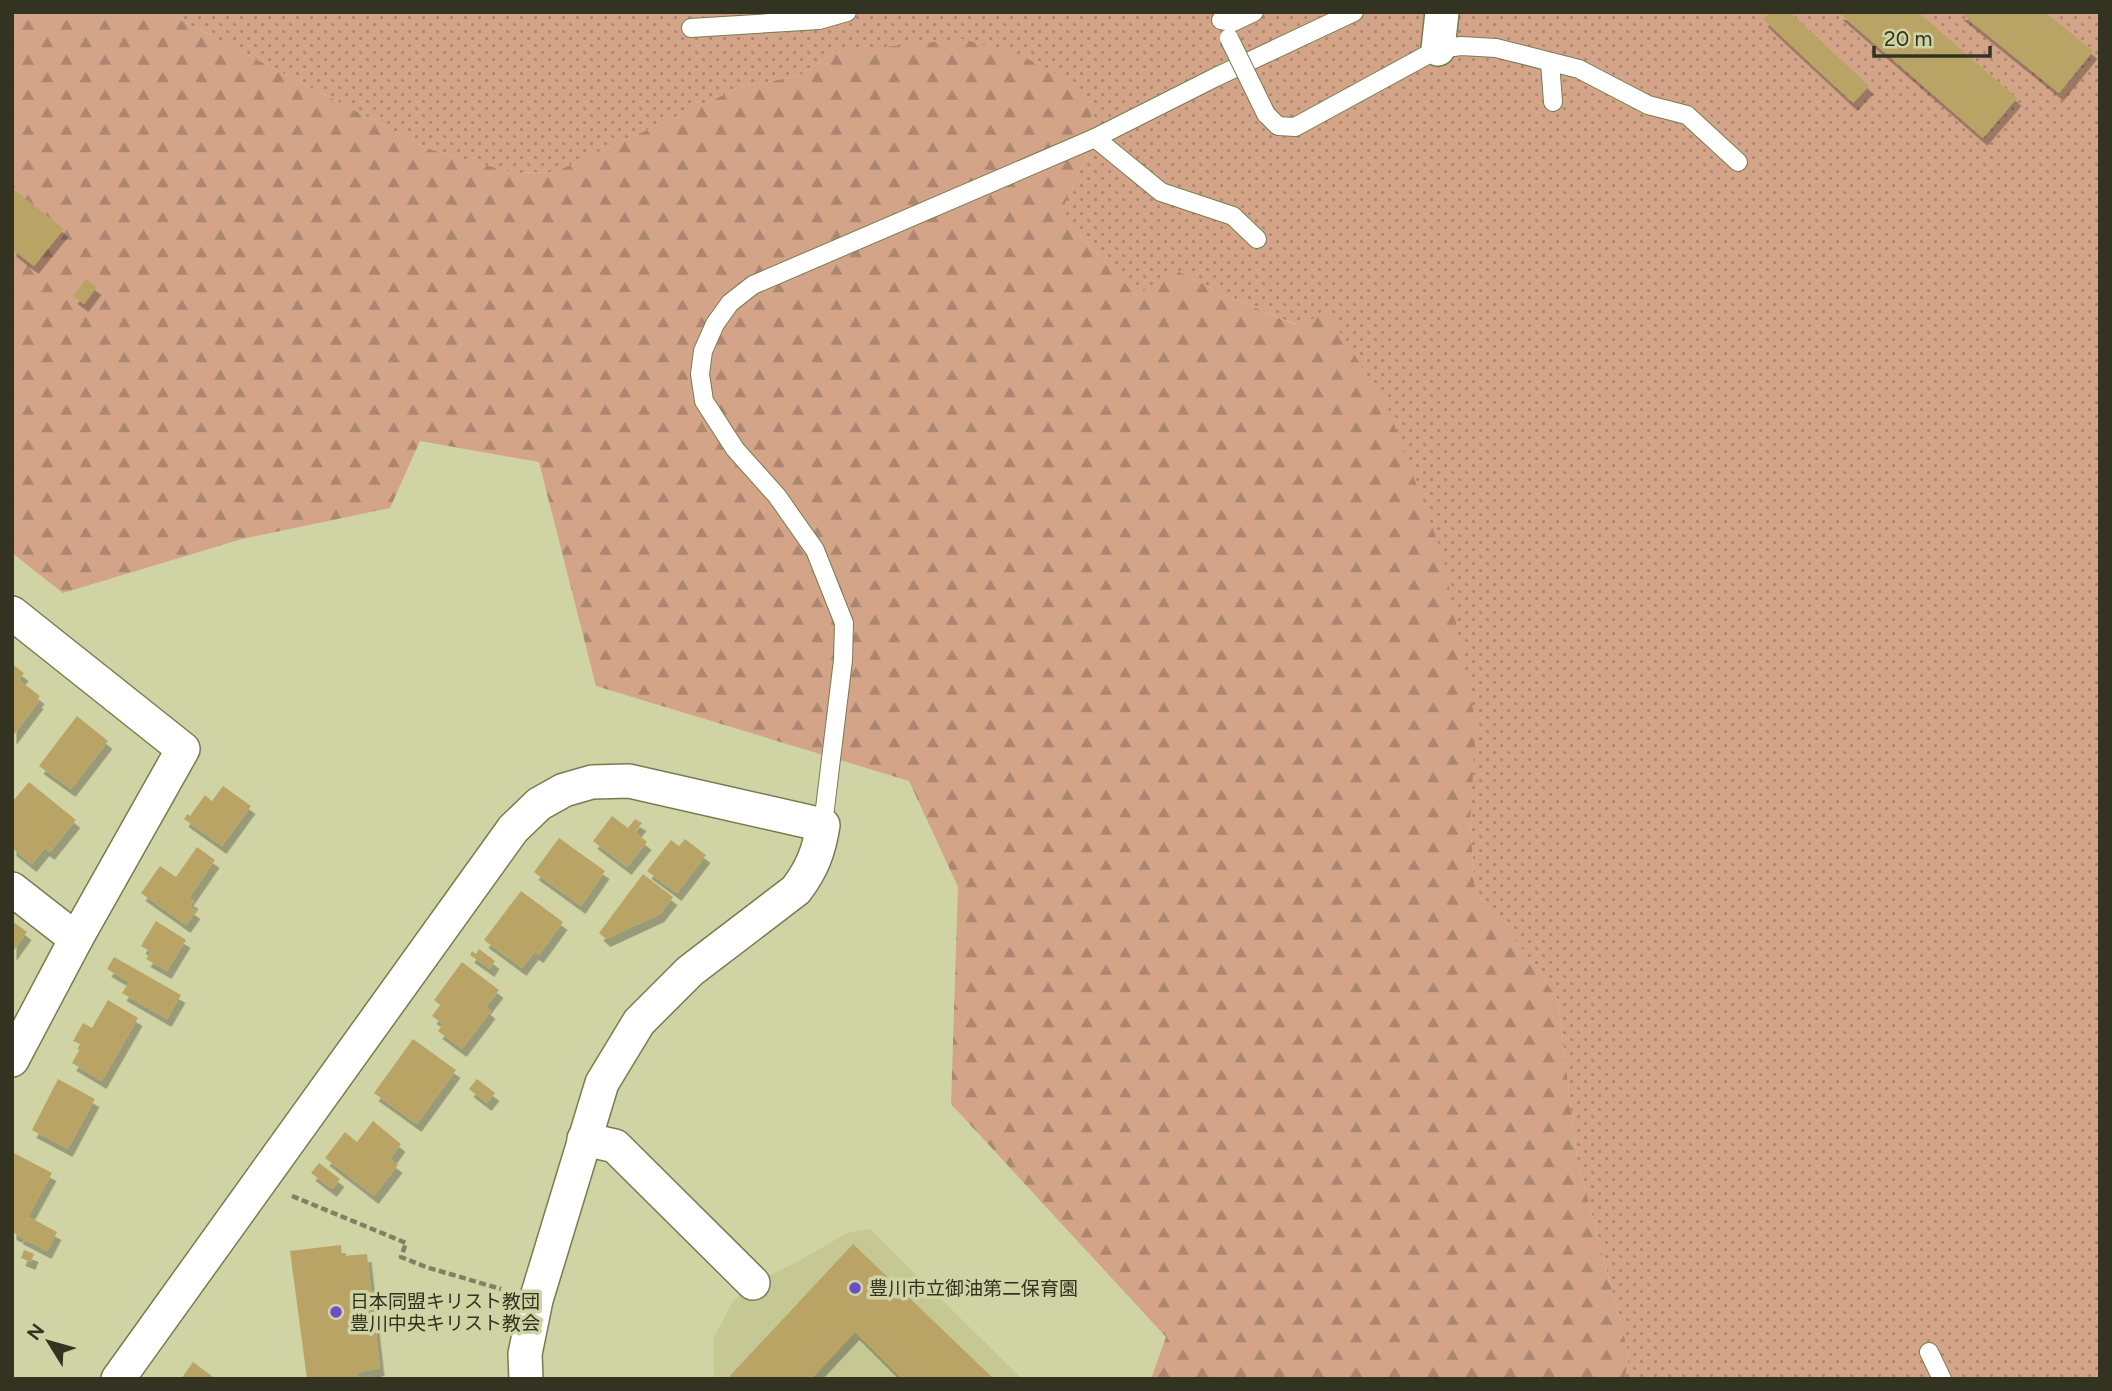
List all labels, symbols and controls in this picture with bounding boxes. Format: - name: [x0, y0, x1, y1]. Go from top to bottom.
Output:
- scale bar: [1874, 14, 1990, 58]
- text: 20 m: [1884, 26, 1932, 51]
- place label: 豊川市立御油第二保育園: [869, 1277, 1078, 1300]
- marker: 豊川市立御油第二保育園: [847, 1280, 863, 1296]
- place label: 日本同盟キリスト教団 豊川中央キリスト教会: [350, 1290, 540, 1335]
- marker: 日本同盟キリスト教団 豊川中央キリスト教会: [328, 1304, 344, 1320]
- north arrow: [14, 1307, 84, 1377]
- text: N: [22, 1319, 49, 1345]

